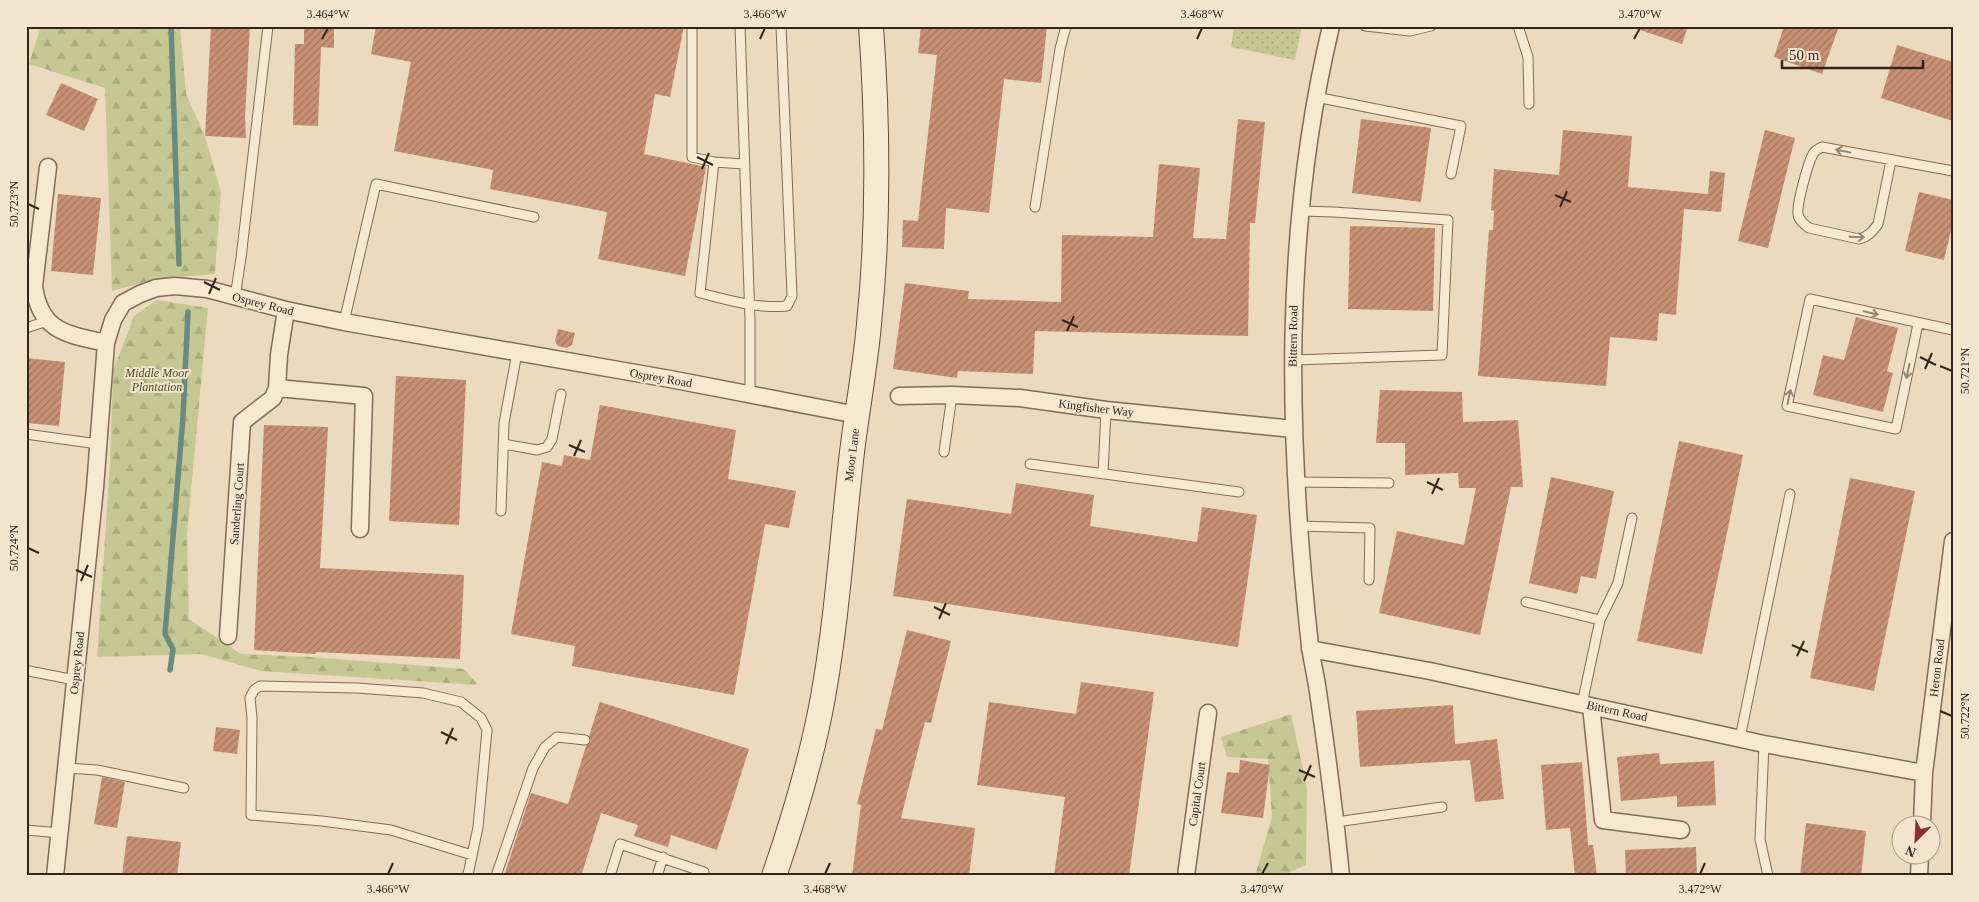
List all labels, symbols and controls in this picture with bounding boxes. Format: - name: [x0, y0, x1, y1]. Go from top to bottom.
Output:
- text: 3.464°W: [306, 7, 350, 21]
- text: 3.466°W: [743, 7, 787, 21]
- text: 3.468°W: [1180, 7, 1224, 21]
- text: 3.470°W: [1618, 7, 1662, 21]
- scale bar: [1782, 38, 1923, 70]
- text: 50 m: [1789, 47, 1820, 63]
- one-way arrow: [1835, 146, 1851, 156]
- text: 50.723°N: [7, 180, 21, 227]
- one-way arrow: [1848, 232, 1864, 242]
- street label: Osprey Road: [231, 290, 295, 318]
- street label: Bittern Road: [1285, 305, 1301, 367]
- one-way arrow: [1863, 309, 1879, 318]
- text: 50.721°N: [1958, 347, 1972, 394]
- one-way arrow: [1903, 363, 1912, 379]
- park label: Middle Moor Plantation: [124, 366, 189, 394]
- street label: Osprey Road: [629, 366, 693, 390]
- one-way arrow: [1785, 389, 1795, 405]
- street label: Kingfisher Way: [1058, 396, 1134, 420]
- street label: Moor Lane: [842, 428, 862, 482]
- street label: Sanderling Court: [227, 462, 247, 546]
- text: 50.724°N: [7, 524, 21, 571]
- street label: Osprey Road: [67, 631, 87, 695]
- street label: Heron Road: [1926, 638, 1948, 698]
- text: 50.722°N: [1958, 692, 1972, 739]
- street label: Bittern Road: [1585, 698, 1649, 724]
- street label: Capital Court: [1186, 760, 1209, 827]
- north arrow: [1892, 814, 1942, 864]
- text: N: [1903, 843, 1919, 860]
- text: 3.466°W: [366, 882, 410, 896]
- text: 3.468°W: [803, 882, 847, 896]
- text: 3.470°W: [1240, 882, 1284, 896]
- text: 3.472°W: [1678, 882, 1722, 896]

